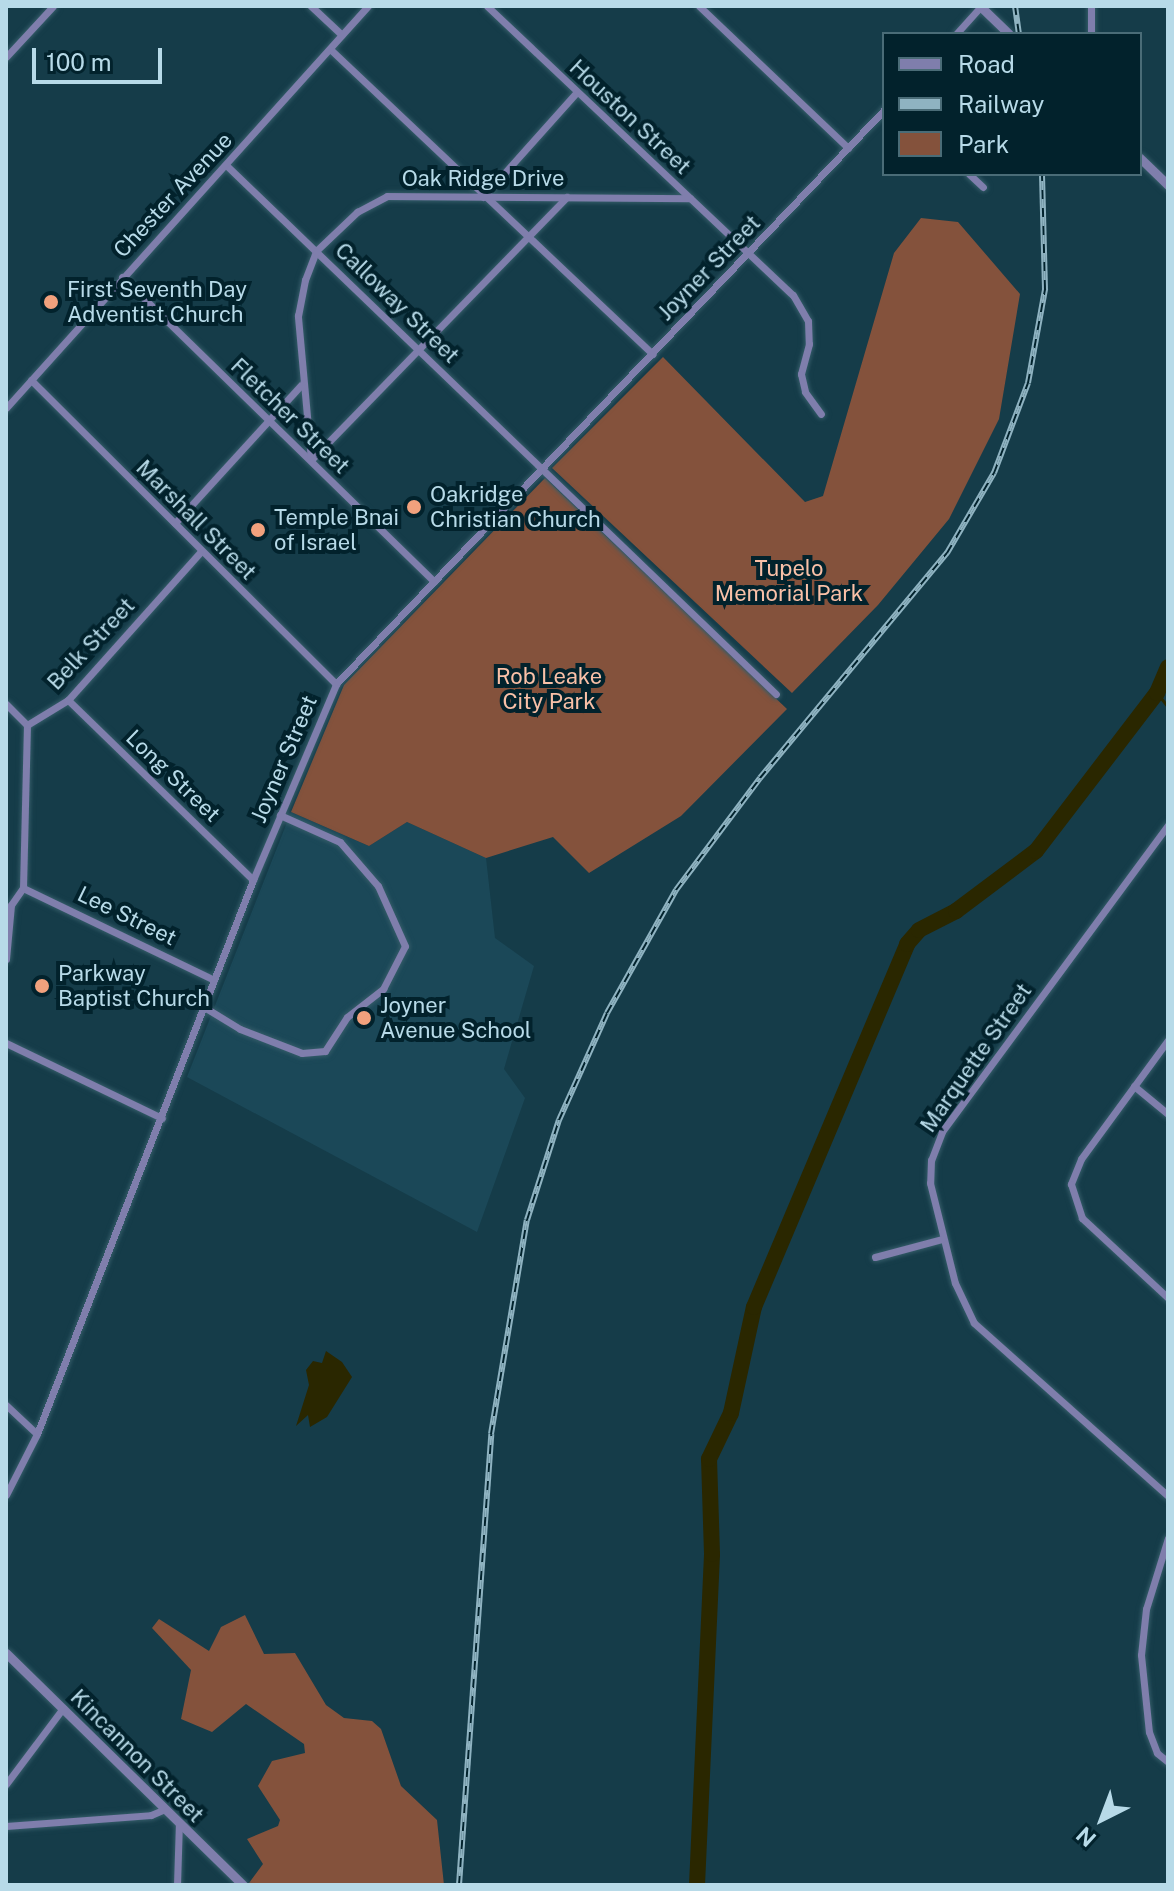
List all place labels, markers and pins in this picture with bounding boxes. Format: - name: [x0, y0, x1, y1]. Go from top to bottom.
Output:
- place label: First Seventh Day Adventist Church: [67, 276, 247, 328]
- marker: First Seventh Day Adventist Church: [42, 293, 60, 311]
- place label: Oakridge Christian Church: [430, 481, 601, 532]
- marker: Oakridge Christian Church: [405, 498, 423, 516]
- place label: Temple Bnai of Israel: [274, 504, 399, 556]
- marker: Temple Bnai of Israel: [249, 521, 267, 539]
- place label: Parkway Baptist Church: [58, 960, 210, 1012]
- marker: Parkway Baptist Church: [33, 977, 51, 995]
- place label: Joyner Avenue School: [380, 992, 532, 1044]
- marker: Joyner Avenue School: [355, 1009, 373, 1027]

